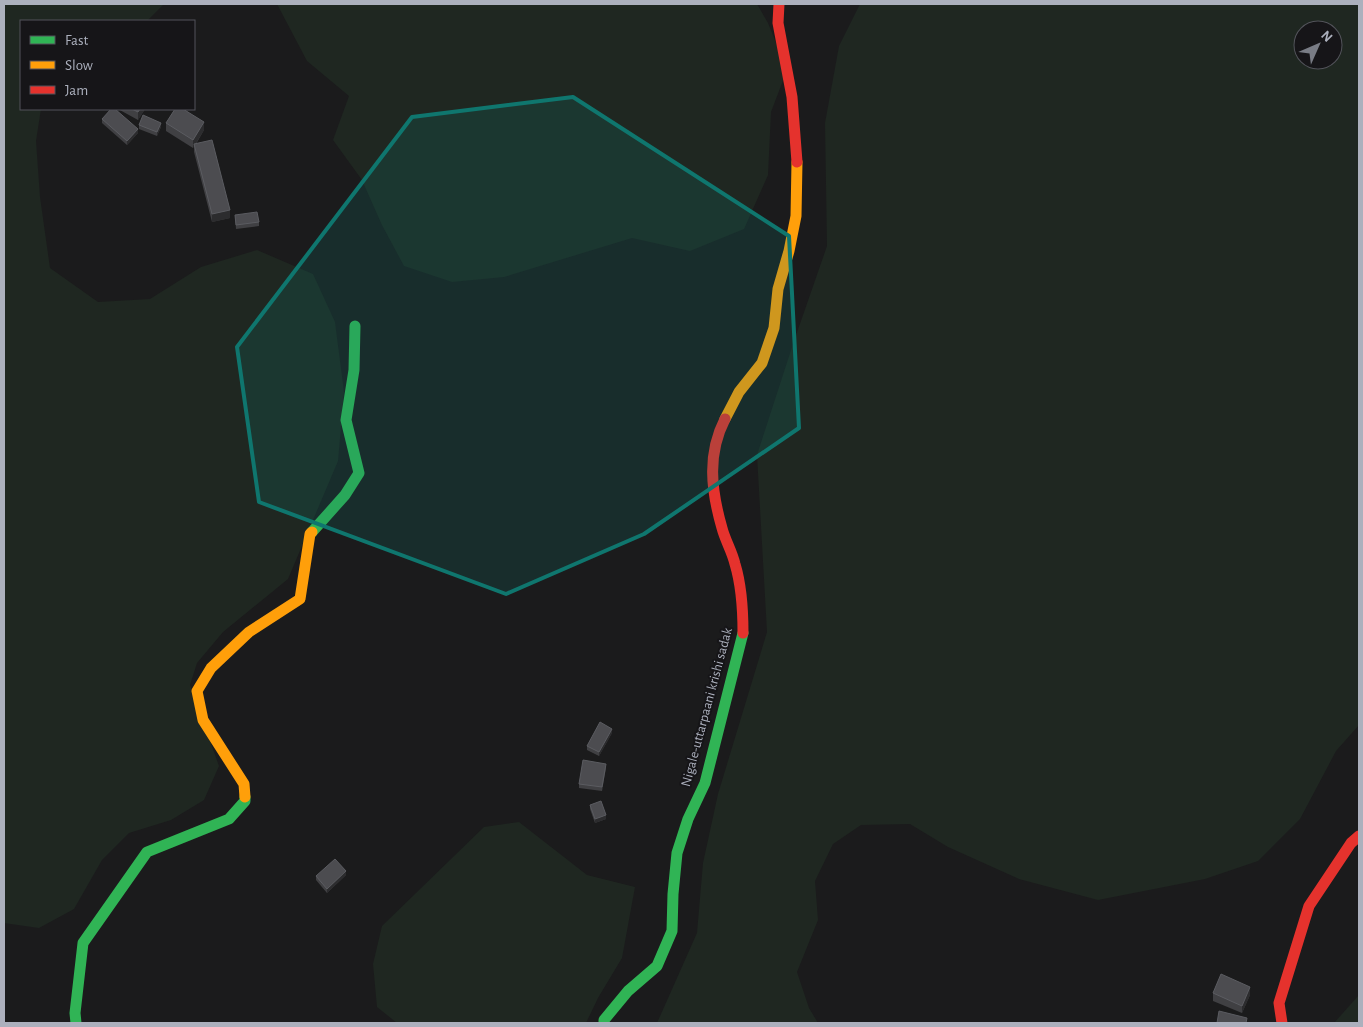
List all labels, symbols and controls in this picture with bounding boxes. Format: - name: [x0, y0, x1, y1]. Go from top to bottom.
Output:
- legend: [20, 20, 195, 110]
- north arrow: [1293, 20, 1343, 70]
- text: N: [1318, 28, 1335, 45]
- text: Fast: [65, 33, 89, 48]
- text: Slow: [65, 58, 93, 73]
- text: Jam: [65, 83, 88, 98]
- street label: Nigale-uttarpaani krishi sadak: [679, 626, 735, 788]

